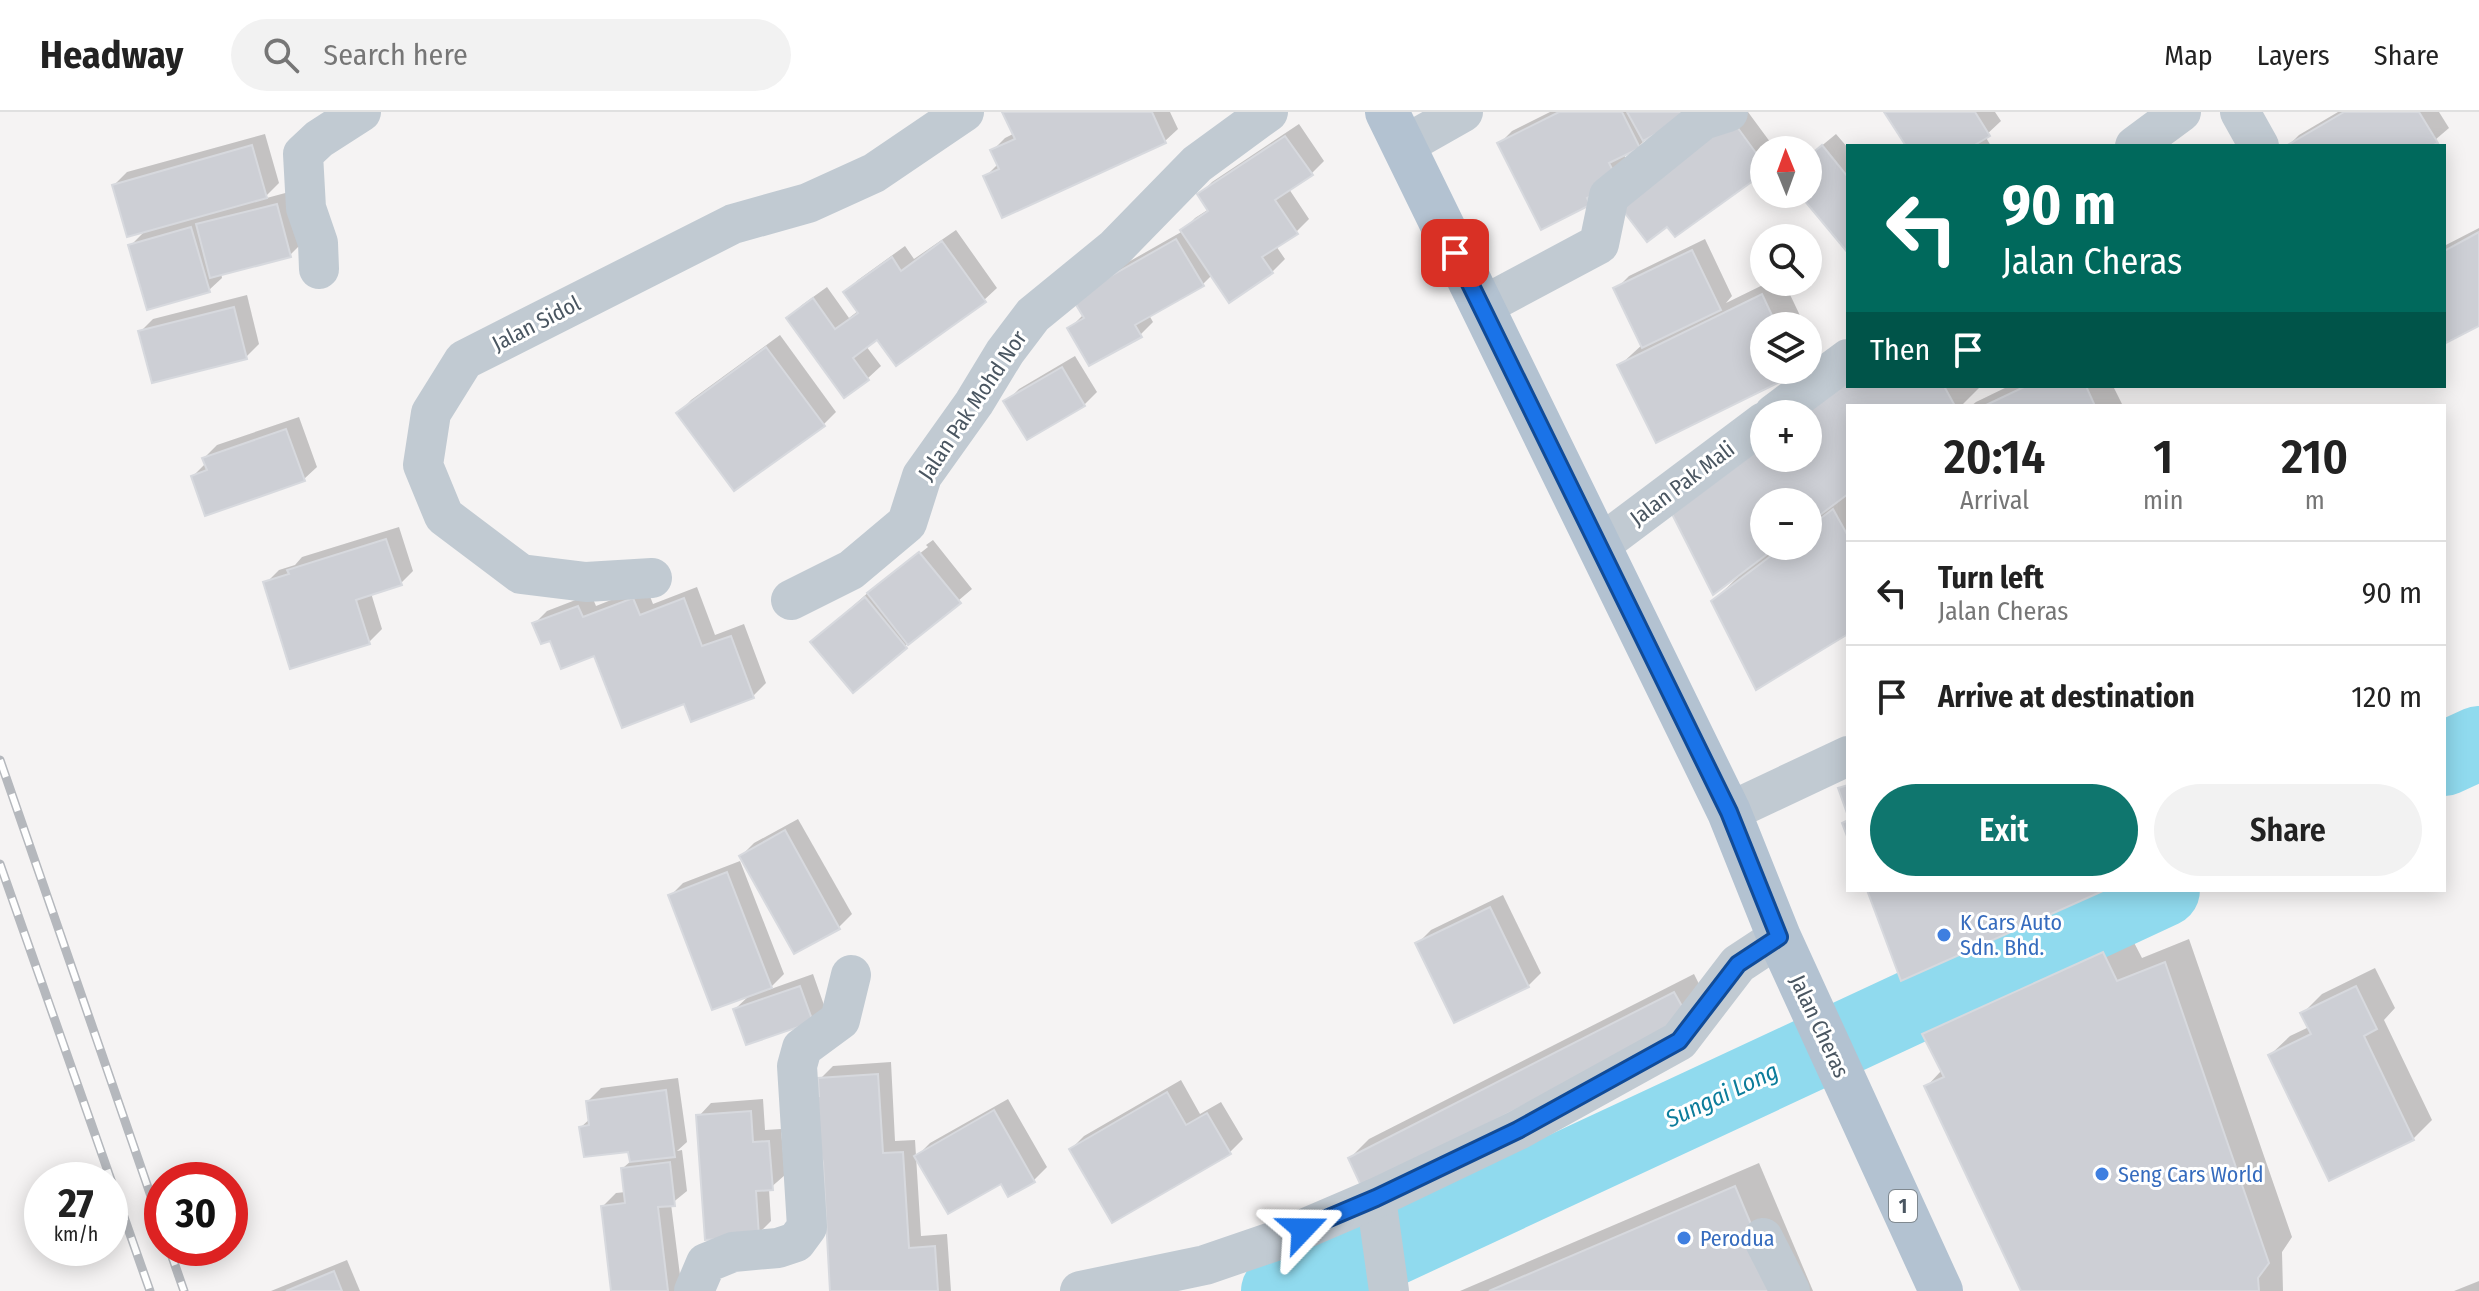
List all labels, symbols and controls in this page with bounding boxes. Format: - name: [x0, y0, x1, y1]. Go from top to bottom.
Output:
- search box: [231, 19, 791, 91]
- text: Headway: [40, 32, 183, 78]
- icon: search: [259, 33, 303, 77]
- text: Search here: [323, 37, 468, 73]
- text: Map: [2164, 39, 2213, 72]
- text: Layers: [2257, 39, 2330, 72]
- text: Share: [2374, 39, 2439, 72]
- north arrow: [1750, 136, 1822, 208]
- map controls: [1750, 136, 1822, 560]
- text: 90 m: [2002, 172, 2116, 239]
- icon: left: [1870, 176, 1974, 280]
- pin: [1421, 219, 1489, 287]
- button: search: [1750, 224, 1822, 296]
- icon: arrive: [1433, 231, 1477, 275]
- text: Jalan Cheras: [2002, 240, 2182, 284]
- street label: Jalan Sidol: [488, 290, 585, 357]
- button: layers: [1750, 312, 1822, 384]
- street label: Jalan Pak Mohd Nor: [912, 325, 1033, 485]
- icon: arrive: [1946, 328, 1990, 372]
- text: Then: [1870, 332, 1930, 368]
- button: +: [1750, 400, 1822, 472]
- text: 20:14: [1944, 428, 2045, 486]
- text: 1: [2153, 428, 2173, 486]
- text: 210: [2281, 428, 2348, 486]
- street label: Jalan Pak Mali: [1625, 435, 1740, 531]
- text: Arrival: [1960, 485, 2029, 516]
- text: min: [2143, 485, 2183, 516]
- text: m: [2305, 485, 2325, 516]
- button: −: [1750, 488, 1822, 560]
- text: Turn left: [1938, 560, 2044, 596]
- icon: left: [1870, 571, 1914, 615]
- text: 90 m: [2362, 575, 2422, 611]
- text: Jalan Cheras: [1938, 596, 2068, 627]
- icon: arrive: [1870, 675, 1914, 719]
- text: Arrive at destination: [1938, 679, 2195, 715]
- text: 120 m: [2351, 679, 2422, 715]
- button: Exit: [1870, 784, 2138, 876]
- button: Share: [2154, 784, 2422, 876]
- place label: K Cars Auto Sdn. Bhd.: [1960, 909, 2062, 961]
- marker: K Cars Auto Sdn. Bhd.: [1935, 926, 1953, 944]
- street label: Jalan Cheras: [1784, 971, 1855, 1082]
- water label: Sungai Long: [1660, 1057, 1783, 1134]
- place label: Seng Cars World: [2118, 1161, 2264, 1188]
- speed limit sign: 30: [144, 1162, 248, 1266]
- marker: Seng Cars World: [2093, 1165, 2111, 1183]
- text: 27: [58, 1180, 94, 1228]
- position arrow: [1261, 1187, 1345, 1271]
- road number: 1: [1889, 1190, 1917, 1222]
- text: km/h: [54, 1222, 98, 1246]
- place label: Perodua: [1700, 1225, 1774, 1252]
- marker: Perodua: [1675, 1229, 1693, 1247]

